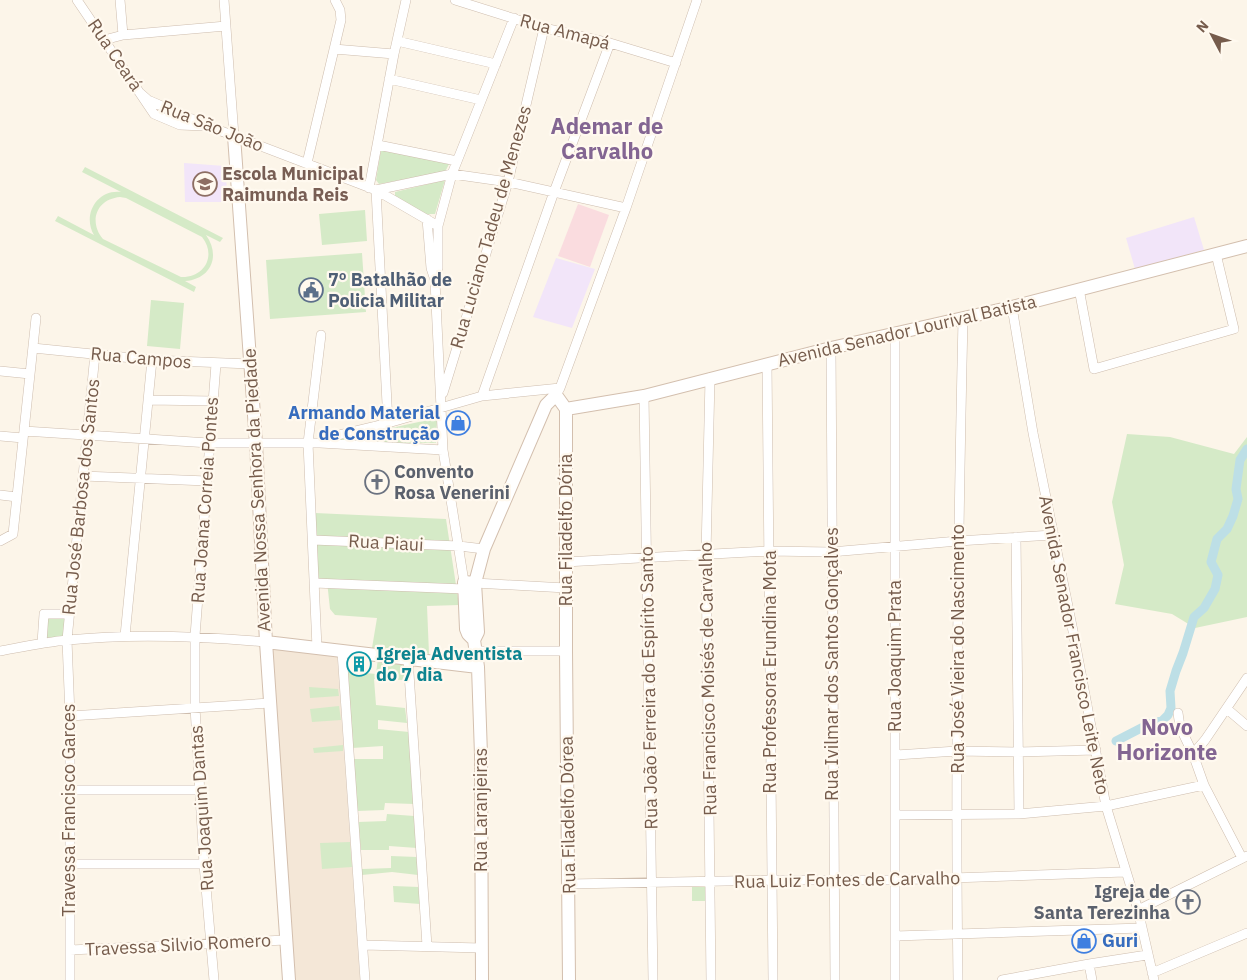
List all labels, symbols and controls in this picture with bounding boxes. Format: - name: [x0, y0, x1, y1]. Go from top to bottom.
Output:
- street label: Rua Amapá: [517, 8, 613, 55]
- north arrow: [1187, 10, 1237, 60]
- street label: Rua Ceará: [83, 14, 148, 96]
- text: N: [1192, 17, 1212, 36]
- street label: Rua São João: [157, 94, 267, 157]
- street label: Rua Luciano Tadeu de Menezes: [445, 103, 536, 351]
- district label: Ademar de Carvalho: [551, 111, 663, 165]
- place label: Escola Municipal Raimunda Reis: [222, 162, 364, 206]
- school or university icon: Escola Municipal Raimunda Reis: [192, 171, 218, 197]
- place label: 7º Batalhão de Policia Militar: [328, 268, 452, 312]
- public building icon: 7º Batalhão de Policia Militar: [298, 277, 324, 303]
- street label: Avenida Senador Lourival Batista: [775, 289, 1039, 372]
- street label: Rua Campos: [90, 342, 193, 373]
- street label: Avenida Nossa Senhora da Piedade: [238, 347, 275, 632]
- street label: Rua José Barbosa dos Santos: [57, 377, 104, 616]
- street label: Rua Joana Correia Pontes: [186, 396, 223, 604]
- place label: Armando Material de Construção: [288, 401, 441, 445]
- shop icon: Armando Material de Construção: [445, 410, 471, 436]
- street label: Rua Filadelfo Dória: [554, 453, 577, 606]
- place label: Convento Rosa Venerini: [394, 460, 510, 504]
- church icon: Convento Rosa Venerini: [364, 469, 390, 495]
- street label: Avenida Senador Francisco Leite Neto: [1034, 493, 1115, 797]
- street label: Rua José Vieira do Nascimento: [946, 524, 969, 774]
- street label: Rua Ivilmar dos Santos Gonçalves: [820, 527, 843, 801]
- street label: Rua Piaui: [348, 529, 424, 556]
- street label: Rua Francisco Moisés de Carvalho: [694, 542, 721, 816]
- street label: Rua João Ferreira do Espírito Santo: [635, 546, 662, 830]
- street label: Rua Professora Erundina Mota: [758, 550, 781, 794]
- street label: Rua Joaquim Prata: [883, 579, 906, 732]
- place label: Igreja Adventista do 7 dia: [376, 642, 522, 686]
- building icon: Igreja Adventista do 7 dia: [346, 651, 372, 677]
- street label: Travessa Francisco Garces: [57, 703, 80, 917]
- district label: Novo Horizonte: [1117, 712, 1217, 766]
- street label: Rua Joaquim Dantas: [184, 724, 219, 892]
- street label: Rua Filadelfo Dórea: [555, 735, 580, 894]
- street label: Rua Laranjeiras: [469, 748, 492, 872]
- street label: Rua Luiz Fontes de Carvalho: [734, 866, 960, 893]
- place label: Igreja de Santa Terezinha: [1034, 880, 1170, 924]
- church icon: Igreja de Santa Terezinha: [1175, 889, 1201, 915]
- street label: Travessa Silvio Romero: [84, 928, 272, 961]
- shop icon: Guri: [1071, 928, 1097, 954]
- place label: Guri: [1102, 929, 1138, 952]

